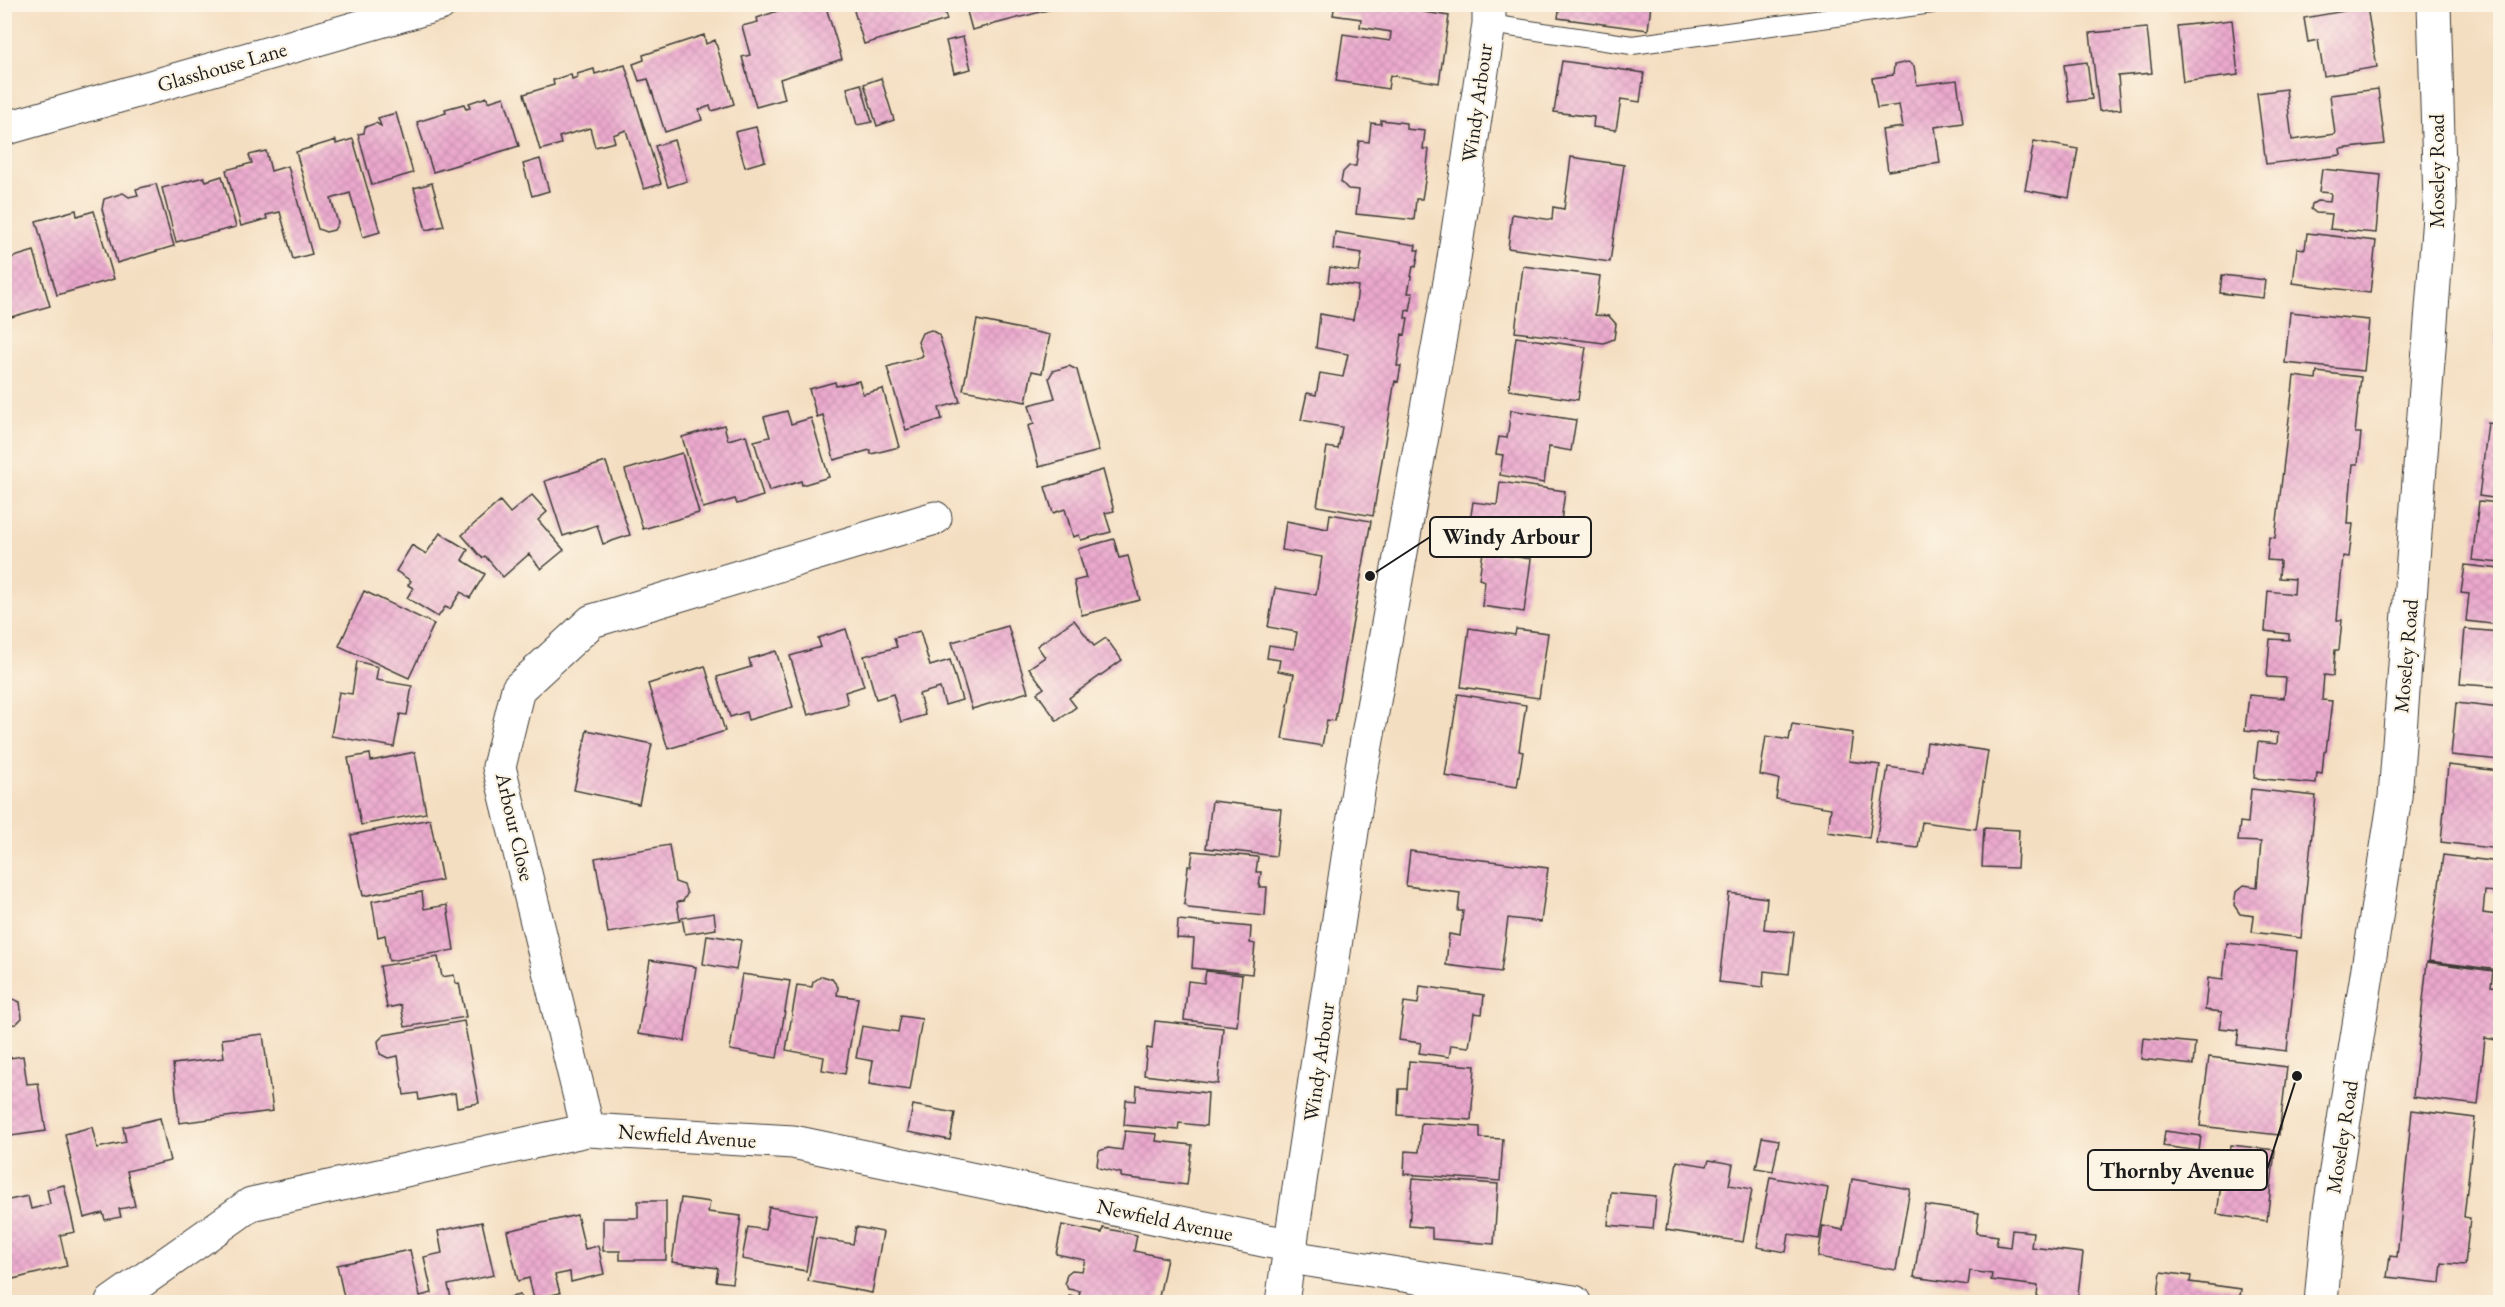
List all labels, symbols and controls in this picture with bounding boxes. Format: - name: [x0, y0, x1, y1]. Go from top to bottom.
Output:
- street label: Glasshouse Lane: [154, 35, 290, 98]
- street label: Windy Arbour: [1455, 42, 1498, 164]
- street label: Moseley Road: [2423, 113, 2450, 228]
- callout: Windy Arbour: [1430, 517, 1591, 557]
- text: Windy Arbour: [1442, 522, 1581, 551]
- street label: Moseley Road: [2387, 597, 2424, 714]
- street label: Arbour Close: [490, 769, 541, 884]
- street label: Windy Arbour: [1297, 1001, 1340, 1123]
- street label: Moseley Road: [2319, 1078, 2364, 1196]
- street label: Newfield Avenue: [617, 1117, 757, 1154]
- callout: Thornby Avenue: [2088, 1150, 2267, 1190]
- text: Thornby Avenue: [2100, 1156, 2254, 1185]
- street label: Newfield Avenue: [1095, 1192, 1236, 1247]

